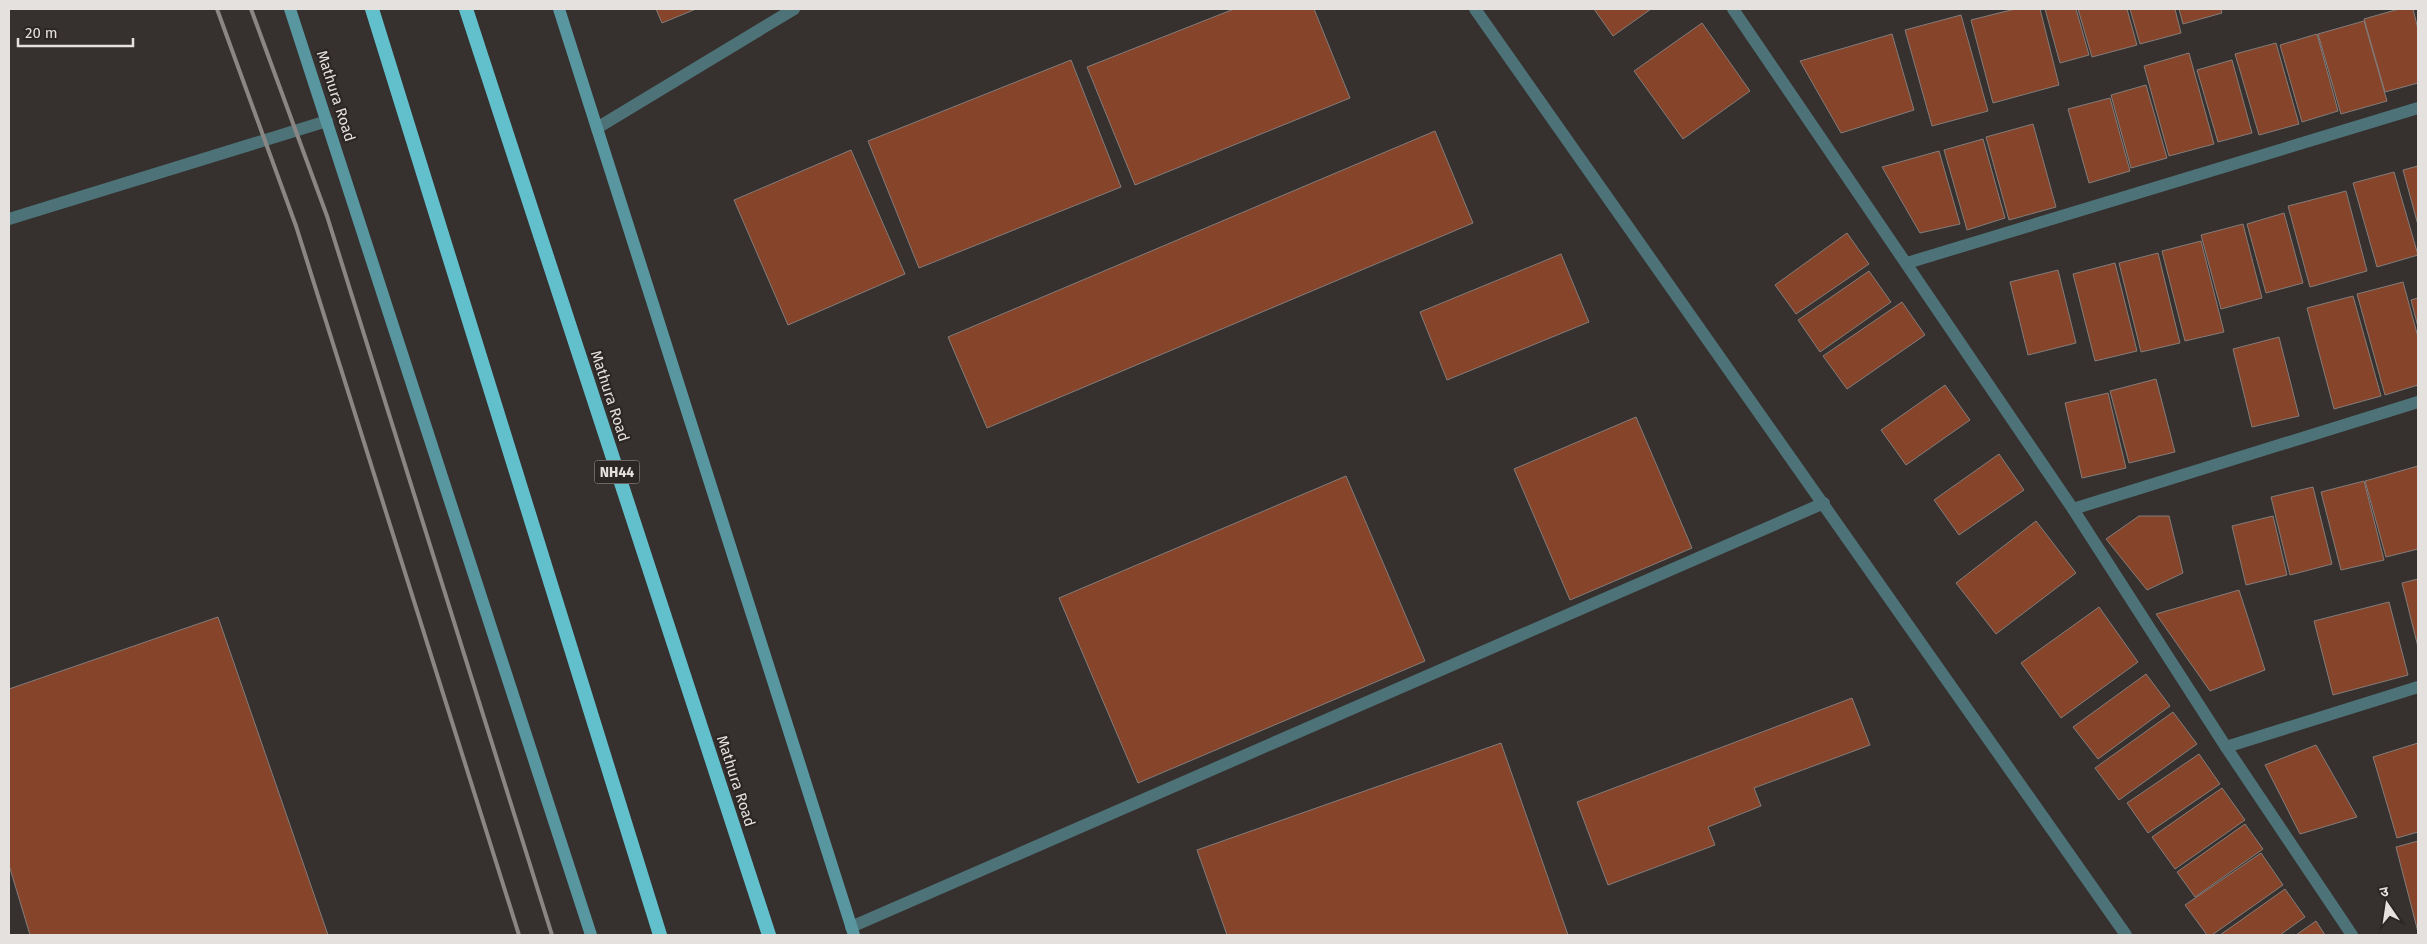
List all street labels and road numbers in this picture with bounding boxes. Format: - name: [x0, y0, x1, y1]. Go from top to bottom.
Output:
- street label: Mathura Road: [313, 48, 359, 144]
- street label: Mathura Road: [587, 348, 633, 444]
- road number: NH44: [594, 461, 640, 484]
- street label: Mathura Road: [713, 733, 759, 829]

